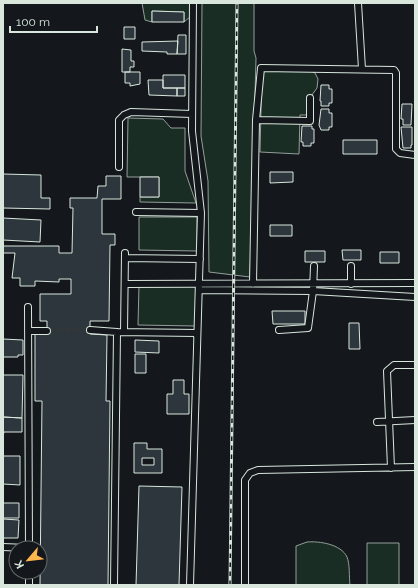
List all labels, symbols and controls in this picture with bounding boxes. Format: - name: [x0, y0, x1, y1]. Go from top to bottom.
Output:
- scale bar: [10, 8, 97, 34]
- text: 100 m: [16, 15, 50, 29]
- north arrow: [8, 540, 48, 580]
- text: K: [12, 558, 27, 571]

